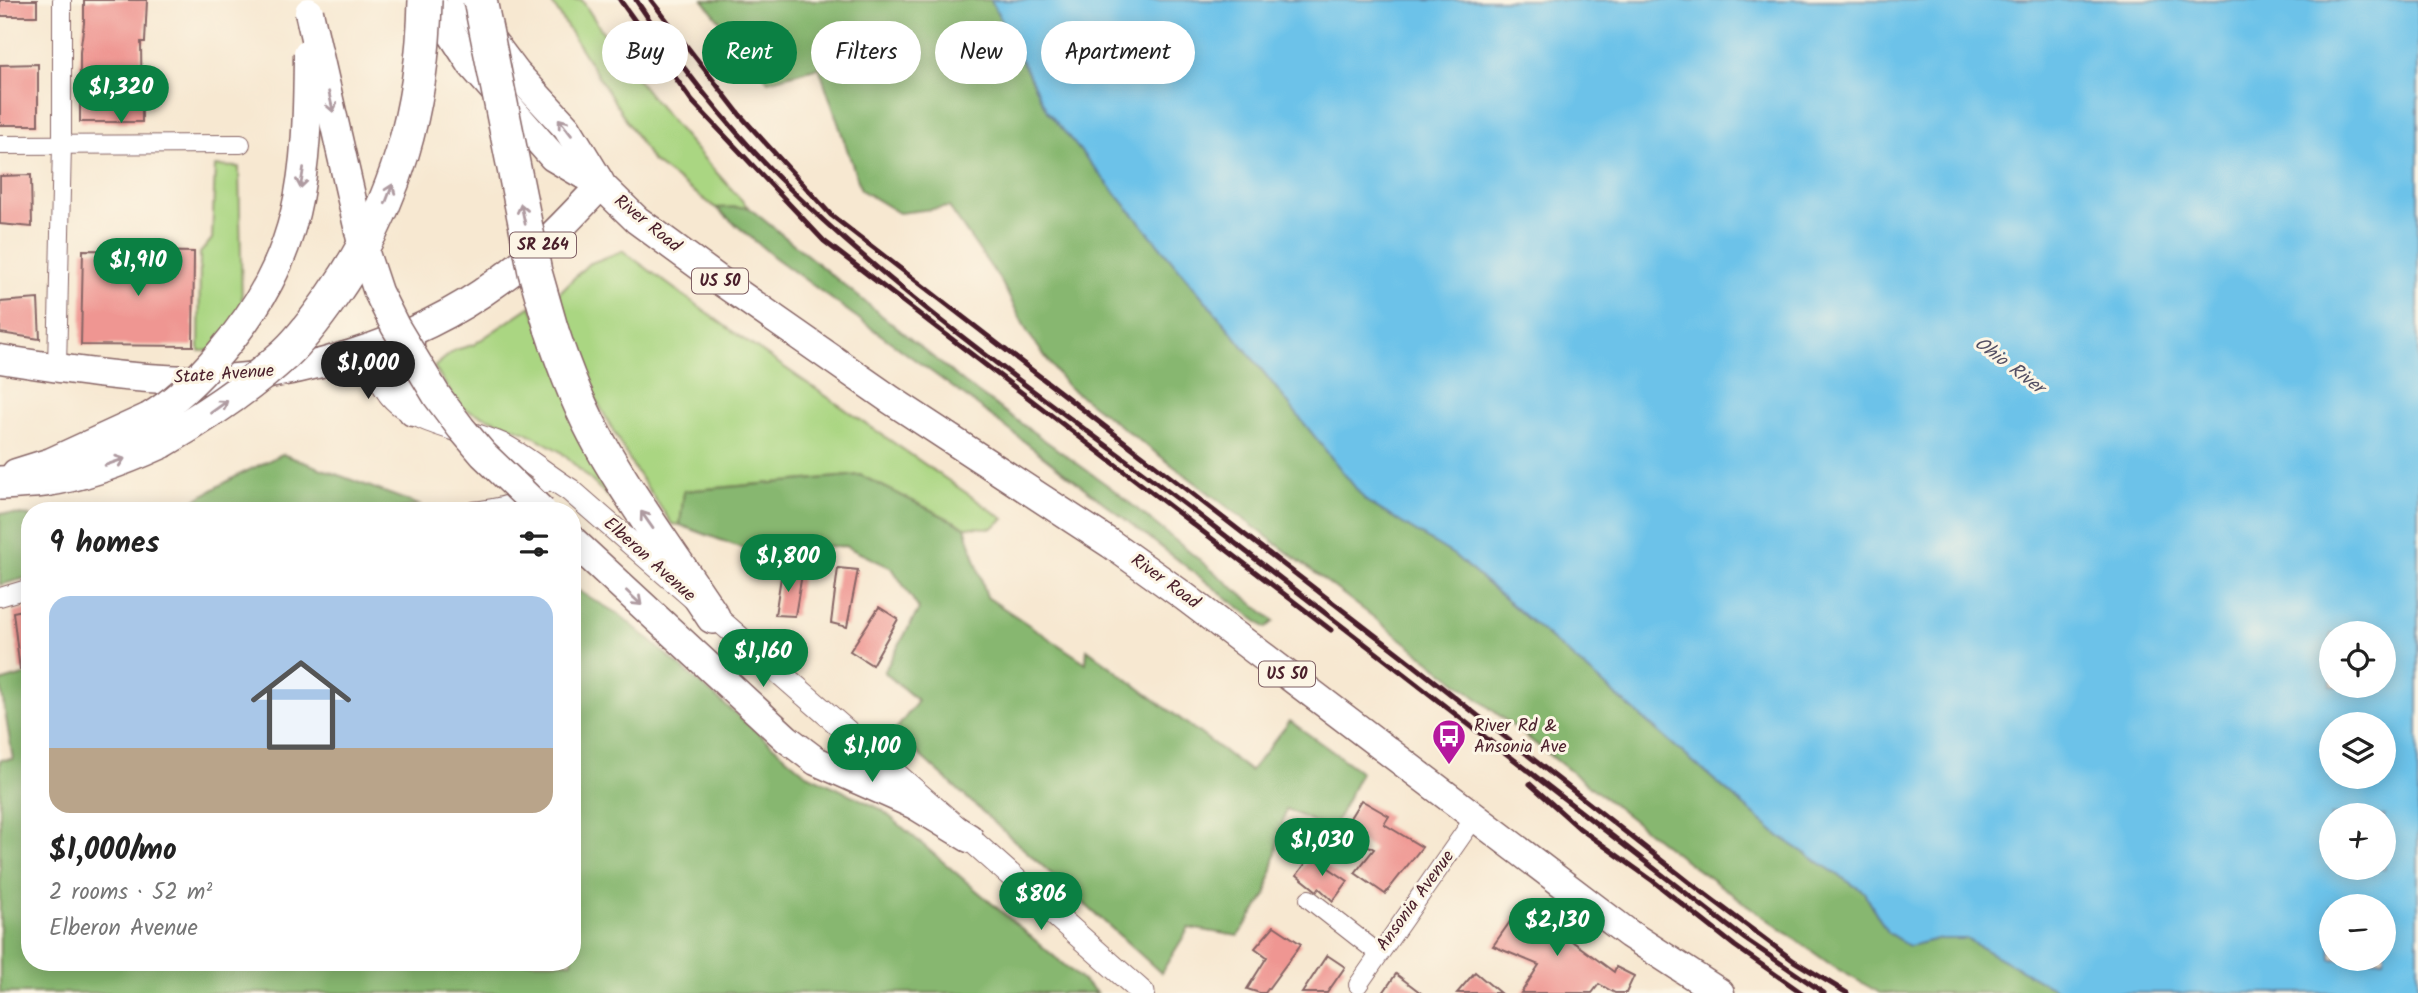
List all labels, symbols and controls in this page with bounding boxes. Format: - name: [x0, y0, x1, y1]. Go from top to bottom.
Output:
- chip: Buy: [602, 21, 688, 84]
- chip: Rent: [702, 21, 797, 84]
- chip: Filters: [811, 21, 921, 84]
- chip: New: [935, 21, 1027, 84]
- chip: Apartment: [1041, 21, 1195, 84]
- pin: $1,320: [64, 66, 178, 125]
- text: $1,320: [89, 70, 153, 106]
- one-way arrow: [324, 90, 338, 113]
- one-way arrow: [557, 118, 572, 137]
- one-way arrow: [295, 166, 308, 189]
- one-way arrow: [383, 183, 396, 205]
- street label: River Road: [607, 188, 688, 261]
- one-way arrow: [515, 203, 529, 226]
- road number: SR 264: [510, 232, 576, 258]
- pin: $1,910: [81, 238, 195, 298]
- text: $1,910: [110, 243, 166, 279]
- road number: US 50: [692, 268, 748, 294]
- water label: Ohio River: [1968, 330, 2053, 405]
- pin: $1,000: [311, 342, 425, 401]
- text: $1,000: [337, 346, 399, 382]
- street label: State Avenue: [173, 357, 275, 393]
- one-way arrow: [209, 400, 228, 414]
- one-way arrow: [103, 455, 125, 467]
- street label: Elberon Avenue: [596, 510, 702, 610]
- one-way arrow: [640, 511, 654, 530]
- text: 9 homes: [49, 520, 160, 568]
- icon: filters: [515, 525, 553, 563]
- pin: $1,800: [731, 534, 845, 594]
- text: $1,800: [756, 539, 820, 575]
- street label: River Road: [1124, 547, 1207, 618]
- one-way arrow: [625, 590, 643, 606]
- map controls: [2319, 621, 2396, 971]
- button: locate: [2319, 621, 2396, 698]
- pin: $1,160: [706, 630, 820, 689]
- text: $1,160: [734, 634, 792, 670]
- icon: home: [238, 642, 364, 768]
- road number: US 50: [1259, 662, 1315, 687]
- place label: River Rd & Ansonia Ave: [1474, 712, 1567, 762]
- button: layers: [2319, 712, 2396, 789]
- bus stop icon: River Rd & Ansonia Ave: [1430, 717, 1468, 766]
- pin: $1,100: [815, 724, 929, 784]
- text: $1,100: [843, 729, 901, 765]
- button: +: [2319, 803, 2396, 880]
- pin: $1,030: [1265, 818, 1379, 878]
- text: $1,030: [1291, 823, 1353, 859]
- text: $1,000/mo: [49, 827, 177, 875]
- street label: Ansonia Avenue: [1369, 844, 1463, 958]
- pin: $806: [1000, 872, 1082, 932]
- text: 2 rooms · 52 m²: [49, 875, 212, 911]
- text: $806: [1015, 877, 1067, 913]
- button: −: [2319, 894, 2396, 971]
- pin: $2,130: [1500, 898, 1614, 958]
- text: $2,130: [1525, 903, 1589, 939]
- text: Elberon Avenue: [49, 911, 198, 947]

